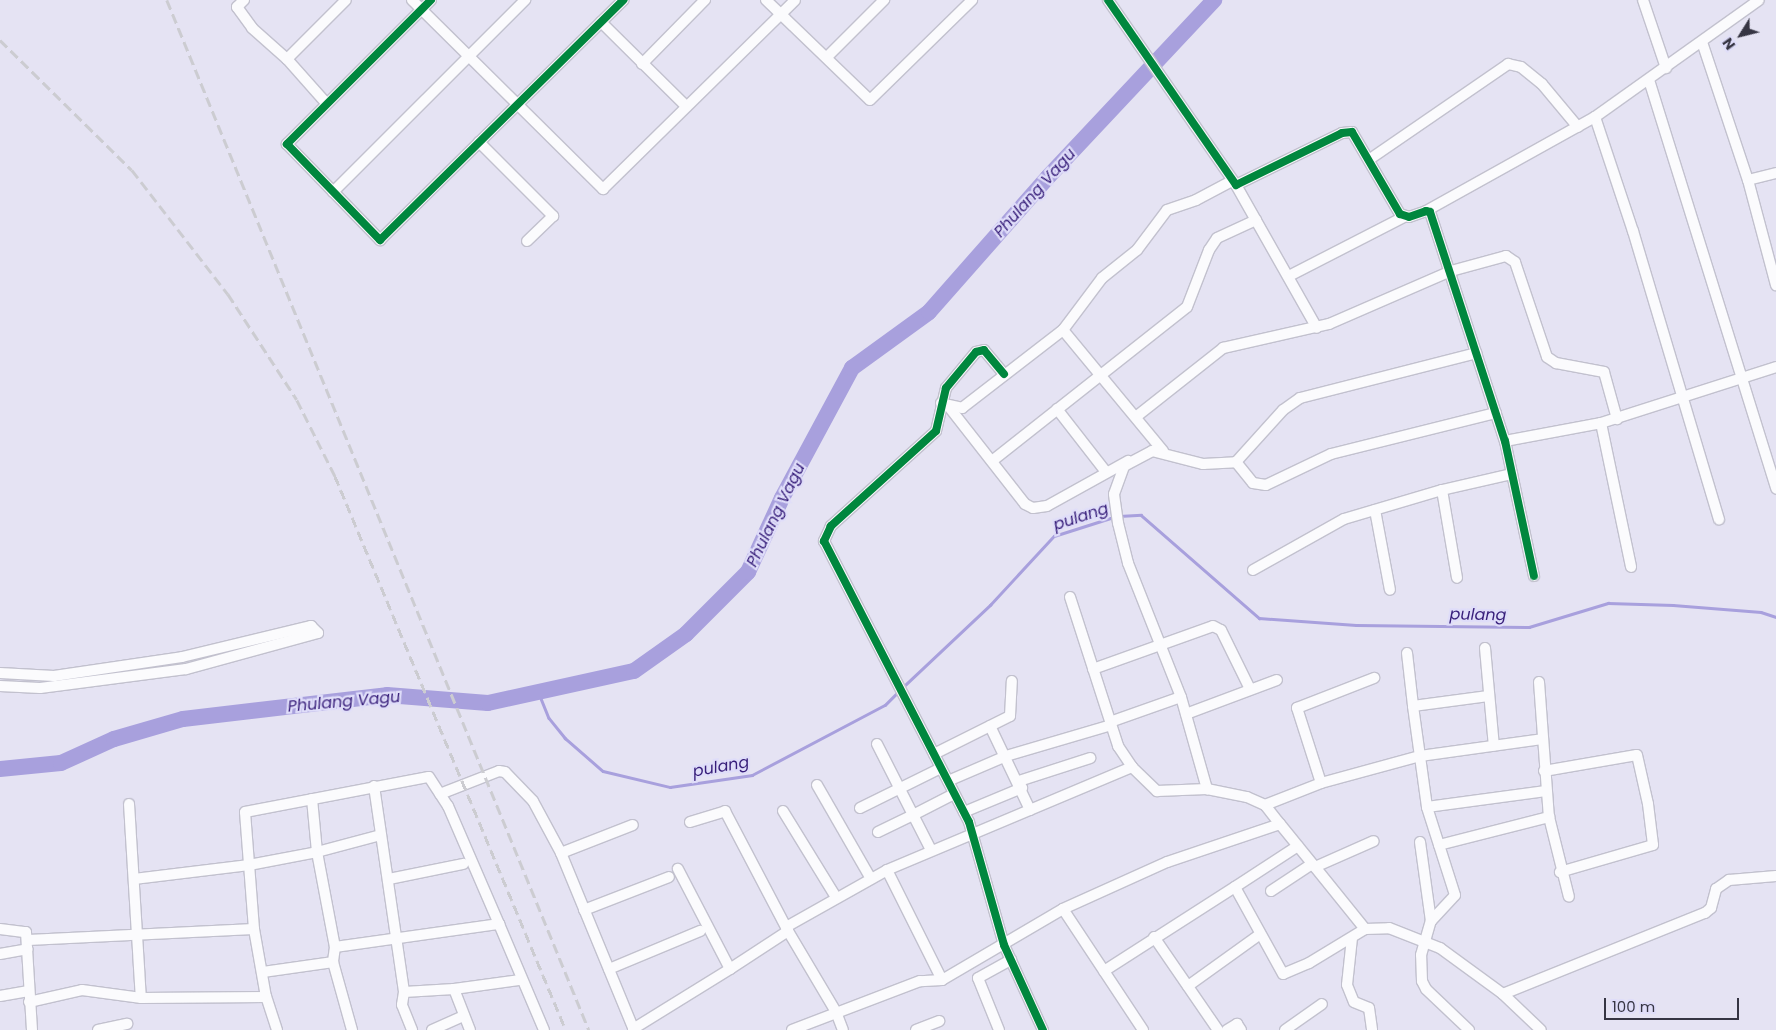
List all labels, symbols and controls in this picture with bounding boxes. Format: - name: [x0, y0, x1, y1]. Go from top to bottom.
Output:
- north arrow: [1716, 10, 1766, 60]
- text: N: [1718, 34, 1740, 54]
- water label: Phulang Vagu: [990, 145, 1080, 241]
- water label: Phulang Vagu: [743, 460, 809, 570]
- water label: pulang: [1051, 499, 1111, 535]
- water label: pulang: [1449, 605, 1507, 625]
- water label: Phulang Vagu: [287, 688, 401, 716]
- water label: pulang: [691, 753, 751, 781]
- scale bar: [1606, 988, 1741, 1020]
- text: 100 m: [1612, 996, 1655, 1017]

